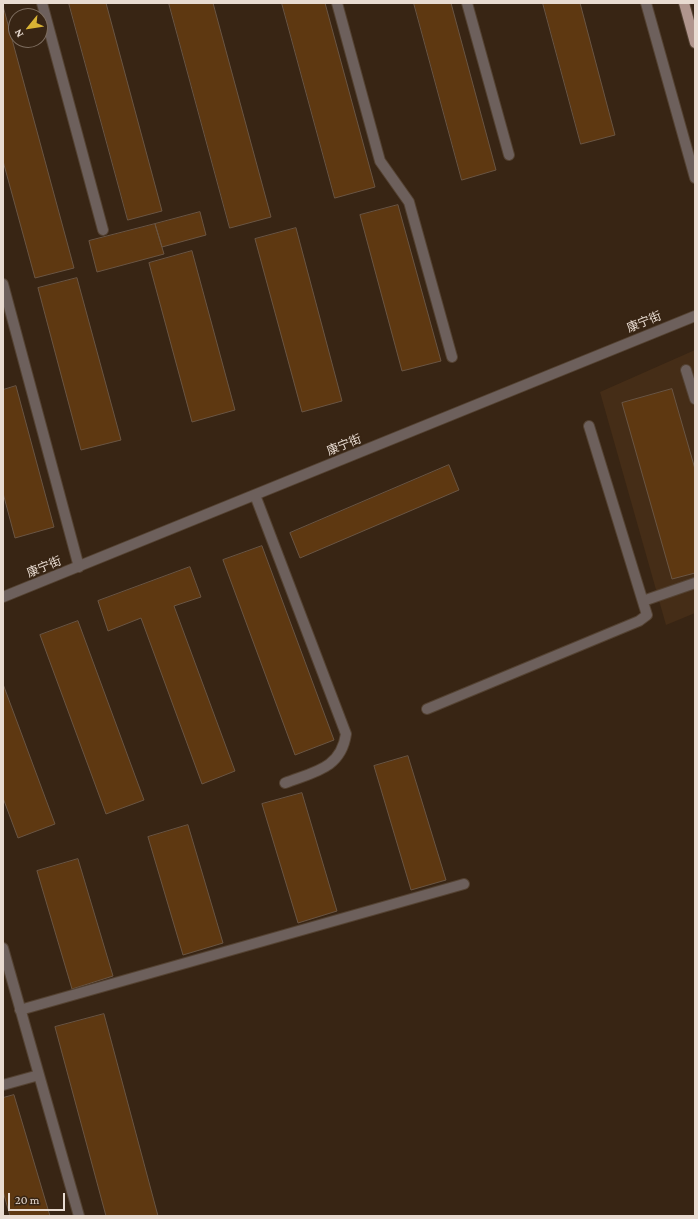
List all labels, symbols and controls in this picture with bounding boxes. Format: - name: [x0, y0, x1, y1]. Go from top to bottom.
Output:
- north arrow: [8, 8, 48, 48]
- text: N: [11, 27, 26, 40]
- street label: 康宁街: [625, 309, 663, 335]
- street label: 康宁街: [325, 432, 363, 458]
- street label: 康宁街: [25, 554, 63, 580]
- scale bar: [10, 1185, 67, 1211]
- text: 20 m: [15, 1193, 39, 1207]

